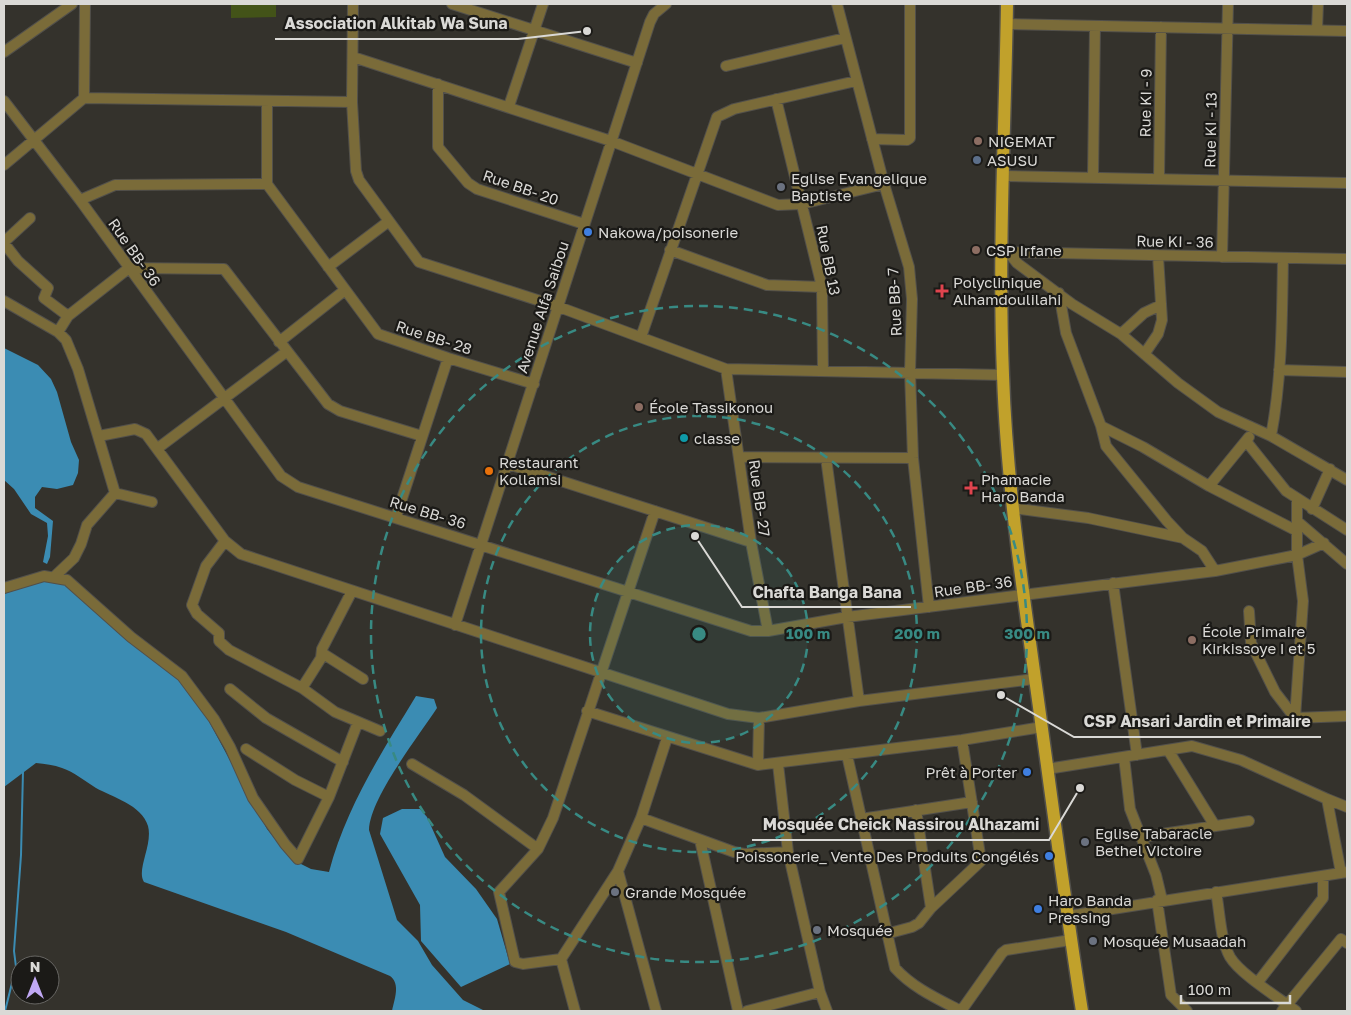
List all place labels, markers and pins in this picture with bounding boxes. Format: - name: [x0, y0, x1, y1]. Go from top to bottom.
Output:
- callout: Association Alkitab Wa Suna: [275, 8, 518, 39]
- place label: NIGEMAT: [988, 132, 1055, 150]
- marker: NIGEMAT: [972, 135, 984, 147]
- place label: ASUSU: [987, 151, 1038, 169]
- marker: ASUSU: [971, 154, 983, 166]
- place label: Eglise Evangelique Baptiste: [791, 169, 927, 204]
- marker: Eglise Evangelique Baptiste: [775, 181, 787, 193]
- place label: Nakowa/poisonerie: [598, 223, 738, 241]
- marker: Nakowa/poisonerie: [582, 226, 594, 238]
- place label: CSP Irfane: [986, 241, 1062, 259]
- marker: CSP Irfane: [970, 244, 982, 256]
- place label: Polyclinique Alhamdoulilahi: [953, 273, 1061, 308]
- marker: Polyclinique Alhamdoulilahi: [935, 284, 949, 298]
- place label: École Tassikonou: [649, 398, 773, 416]
- marker: École Tassikonou: [633, 401, 645, 413]
- place label: classe: [694, 429, 740, 447]
- marker: classe: [678, 432, 690, 444]
- place label: Restaurant Kollamsi: [499, 453, 579, 488]
- marker: Restaurant Kollamsi: [483, 465, 495, 477]
- place label: Phamacie Haro Banda: [981, 470, 1065, 505]
- marker: Phamacie Haro Banda: [965, 482, 977, 494]
- callout: Chafta Banga Bana: [742, 576, 911, 607]
- place label: École Primaire Kirkissoye I et 5: [1202, 622, 1315, 657]
- centre of rings: [690, 625, 708, 643]
- marker: École Primaire Kirkissoye I et 5: [1186, 634, 1198, 646]
- callout: CSP Ansari Jardin et Primaire: [1074, 706, 1321, 737]
- place label: Prêt à Porter: [925, 763, 1017, 781]
- marker: Prêt à Porter: [1021, 766, 1033, 778]
- callout: Mosquée Cheick Nassirou Alhazami: [752, 809, 1049, 840]
- place label: Eglise Tabaracle Bethel Victoire: [1095, 824, 1213, 859]
- marker: Eglise Tabaracle Bethel Victoire: [1079, 836, 1091, 848]
- place label: Poissonerie_ Vente Des Produits Congélés: [735, 847, 1039, 865]
- marker: Poissonerie_ Vente Des Produits Congélés: [1043, 850, 1055, 862]
- place label: Grande Mosquée: [625, 883, 747, 901]
- marker: Grande Mosquée: [609, 886, 621, 898]
- place label: Haro Banda Pressing: [1048, 891, 1132, 926]
- marker: Haro Banda Pressing: [1032, 903, 1044, 915]
- place label: Mosquée: [827, 921, 893, 939]
- marker: Mosquée: [811, 924, 823, 936]
- place label: Mosquée Musaadah: [1103, 932, 1246, 950]
- marker: Mosquée Musaadah: [1087, 935, 1099, 947]

